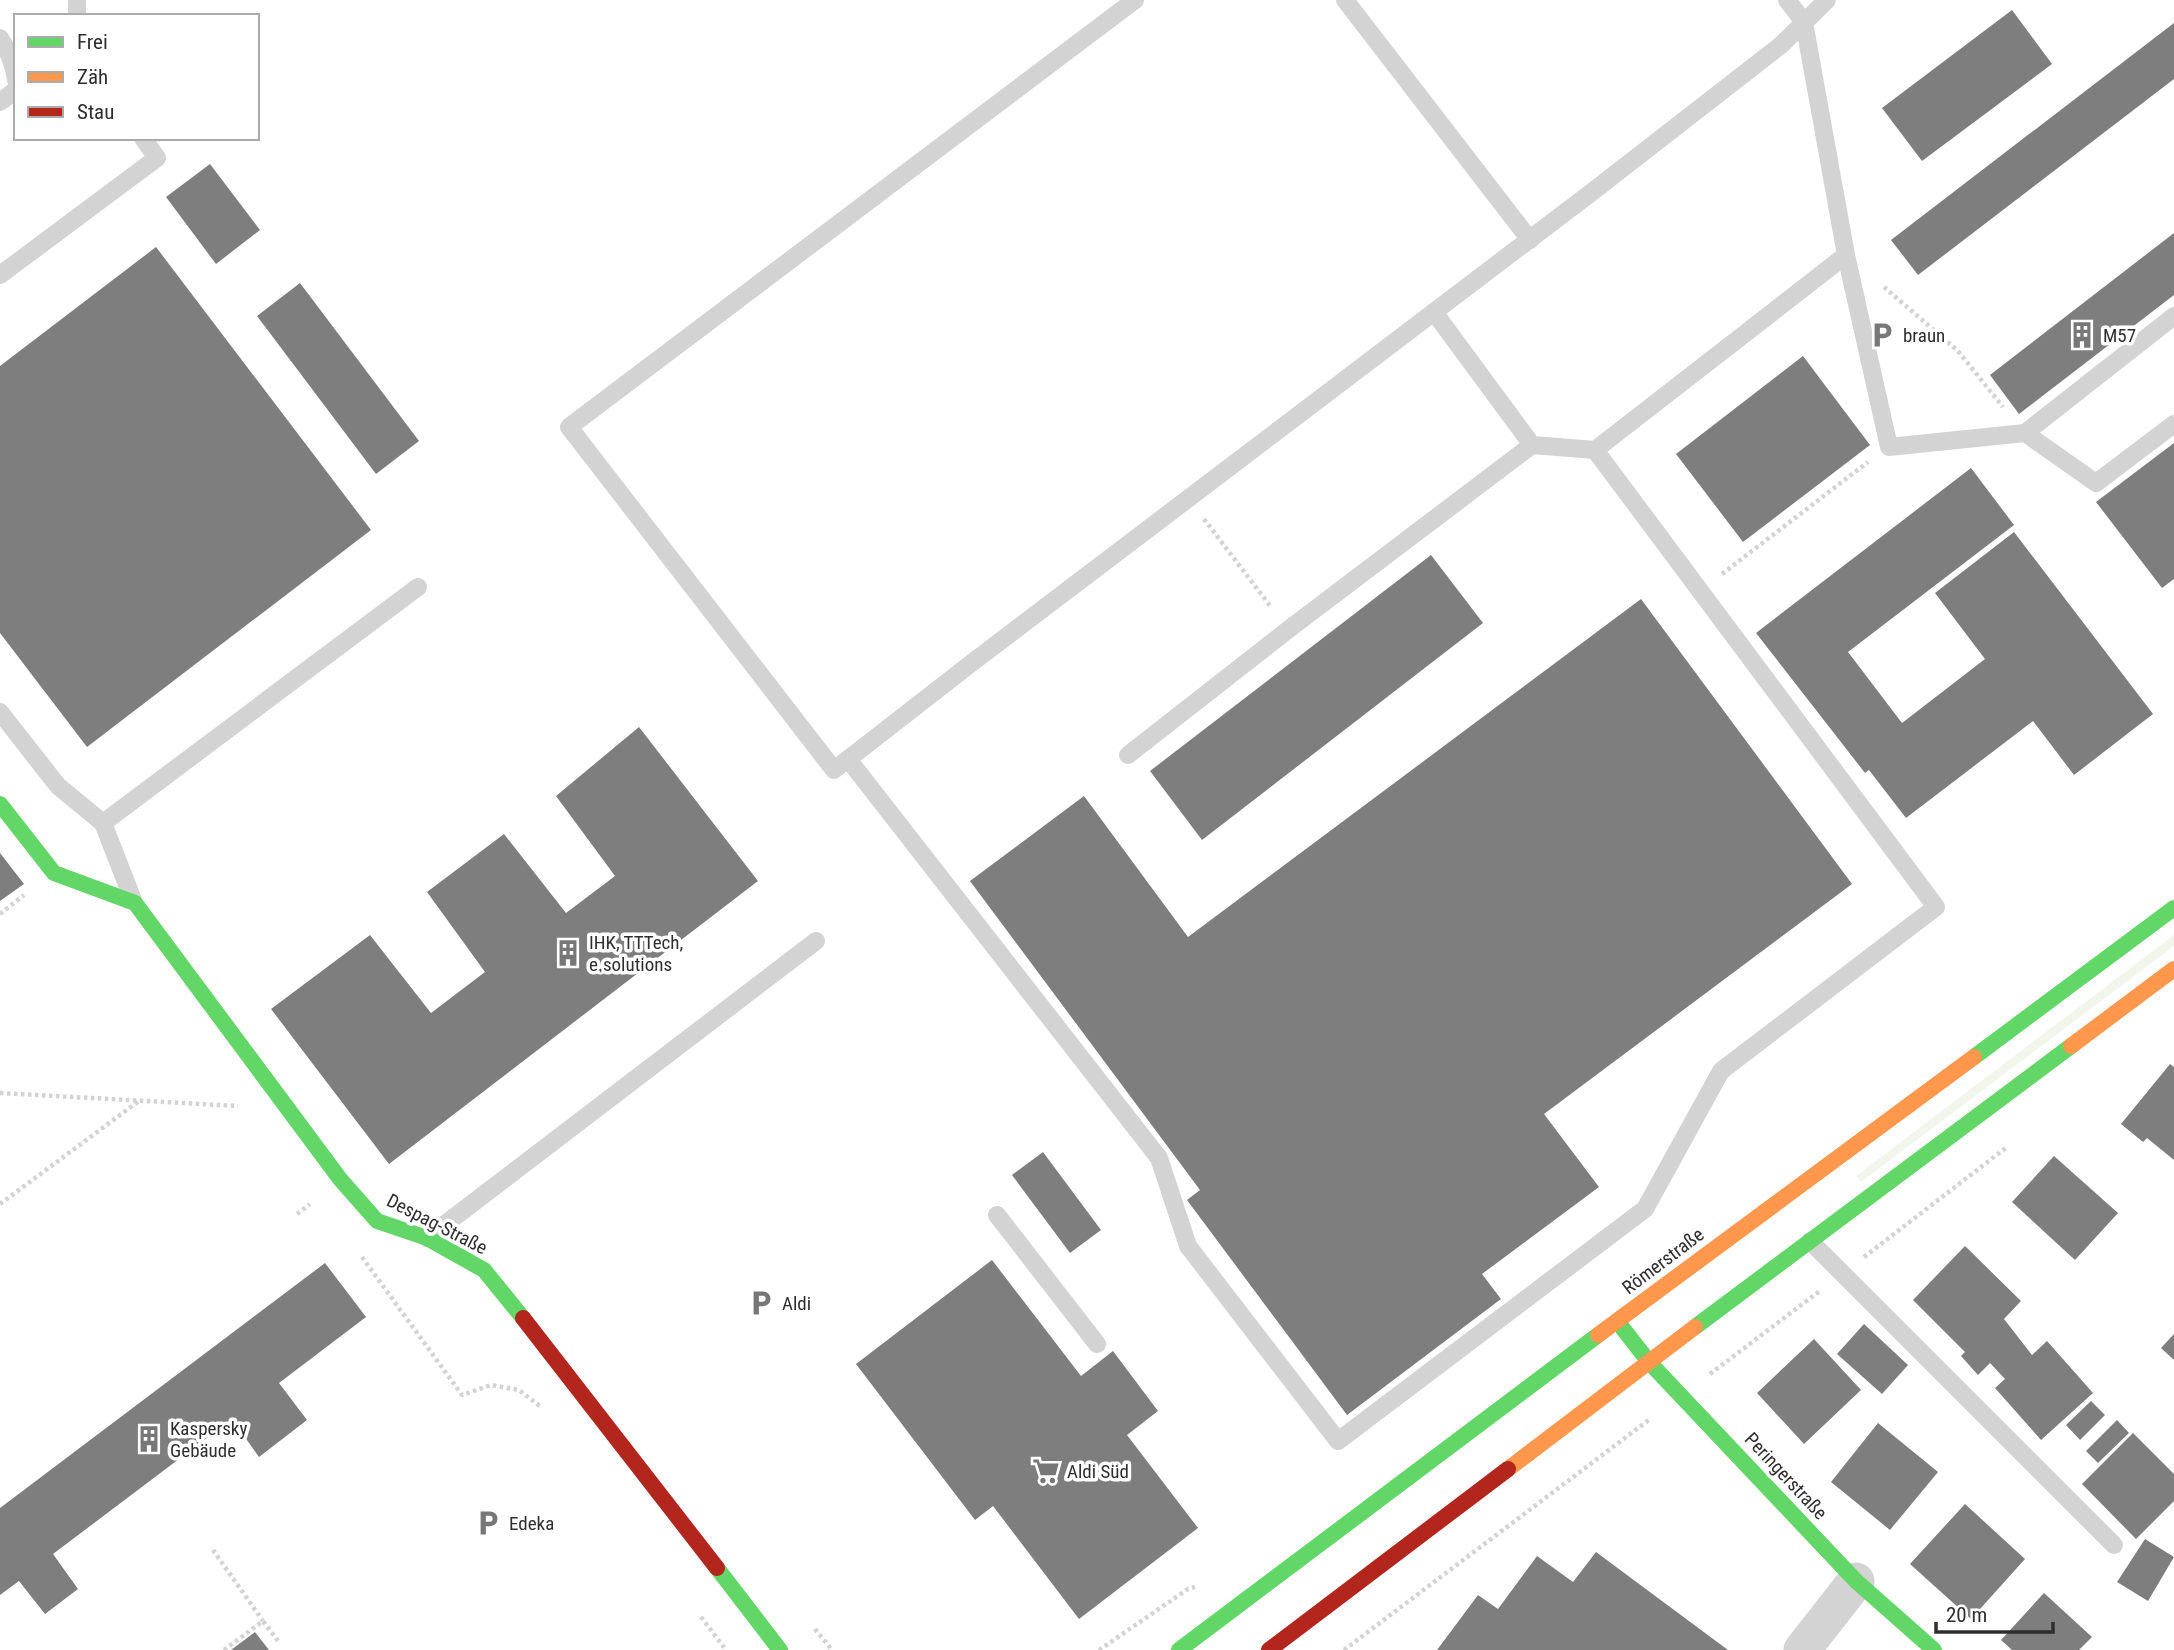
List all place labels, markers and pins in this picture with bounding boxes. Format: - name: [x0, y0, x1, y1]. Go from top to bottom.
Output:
- parking icon: braun: [1867, 320, 1897, 350]
- building icon: M57: [2067, 320, 2097, 350]
- place label: braun: [1903, 324, 1945, 347]
- place label: M57: [2103, 324, 2136, 347]
- place label: IHK, TTTech, e.solutions: [589, 931, 683, 976]
- building icon: IHK, TTTech, e.solutions: [553, 938, 583, 968]
- parking icon: Aldi: [746, 1288, 776, 1318]
- place label: Aldi: [782, 1292, 811, 1315]
- place label: Kaspersky Gebäude: [170, 1417, 247, 1462]
- building icon: Kaspersky Gebäude: [134, 1424, 164, 1454]
- supermarket icon: Aldi Süd: [1031, 1456, 1061, 1486]
- place label: Aldi Süd: [1067, 1460, 1129, 1483]
- parking icon: Edeka: [473, 1508, 503, 1538]
- place label: Edeka: [509, 1512, 554, 1535]

